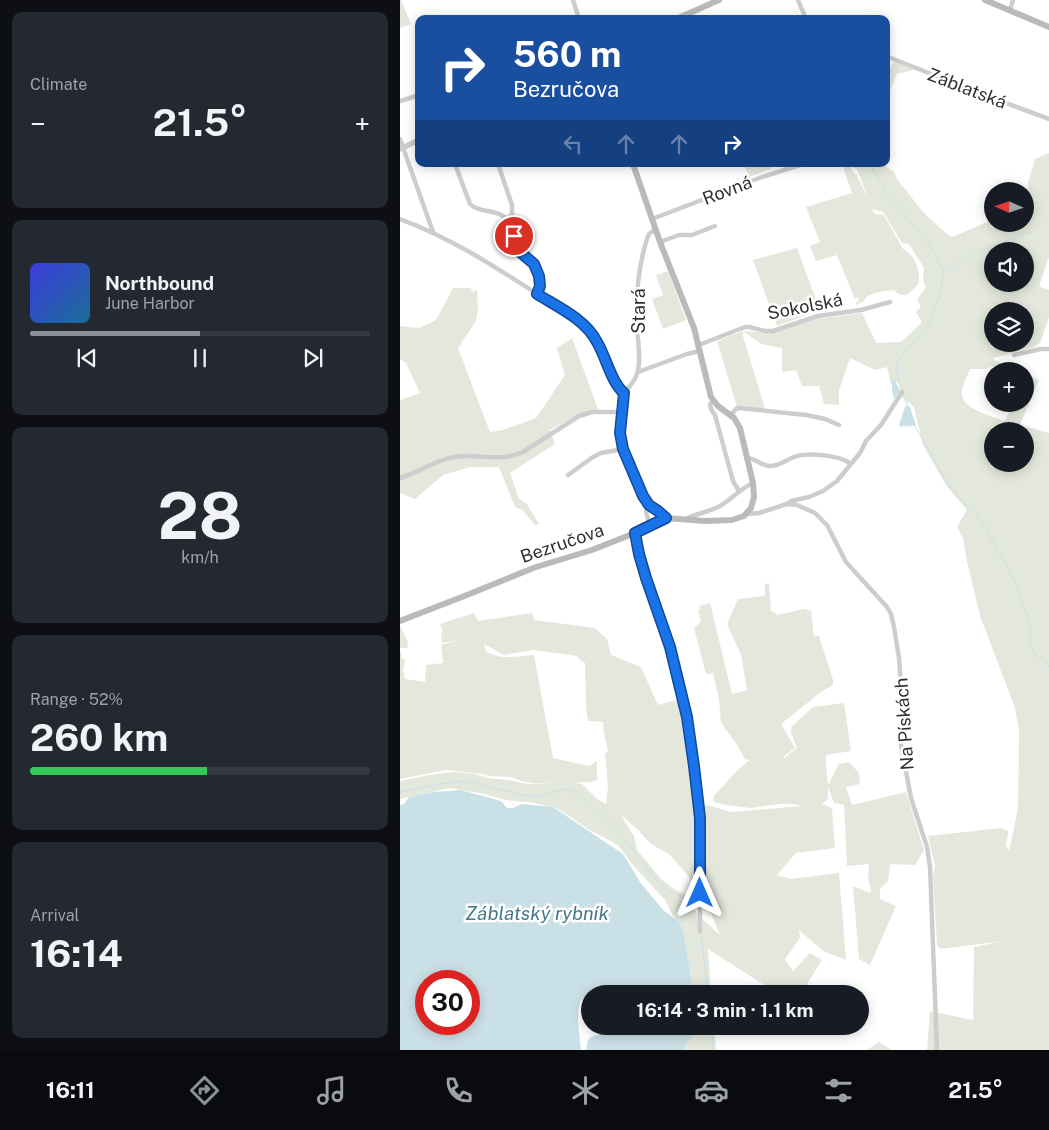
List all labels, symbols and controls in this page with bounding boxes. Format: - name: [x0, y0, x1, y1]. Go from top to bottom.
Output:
- text: 560 m: [513, 34, 621, 75]
- icon: right: [430, 35, 495, 100]
- street label: Záblatská: [924, 63, 1010, 113]
- text: Climate: [30, 75, 87, 94]
- text: Bezručova: [513, 76, 619, 102]
- text: 21.5°: [153, 100, 247, 145]
- text: −: [30, 107, 46, 140]
- text: +: [354, 107, 370, 140]
- icon: left: [559, 130, 587, 158]
- icon: ahead: [612, 130, 640, 158]
- icon: ahead: [665, 130, 693, 158]
- icon: right: [718, 130, 746, 158]
- street label: Rovná: [699, 171, 755, 209]
- north arrow: [984, 182, 1034, 232]
- map controls: [984, 182, 1034, 472]
- pin: [493, 215, 535, 257]
- icon: arrive: [500, 222, 528, 250]
- button: sound: [984, 242, 1034, 292]
- text: Northbound: [105, 272, 214, 294]
- street label: Stará: [628, 288, 649, 334]
- street label: Sokolská: [766, 288, 844, 324]
- text: June Harbor: [105, 294, 195, 313]
- button: layers: [984, 302, 1034, 352]
- icon: previous: [73, 344, 101, 372]
- icon: pause: [186, 344, 214, 372]
- icon: next: [299, 344, 327, 372]
- button: +: [984, 362, 1034, 412]
- button: −: [984, 422, 1034, 472]
- text: 28: [158, 477, 242, 554]
- street label: Bezručova: [518, 519, 606, 567]
- text: km/h: [181, 548, 219, 567]
- street label: Na Pískách: [890, 677, 918, 771]
- text: Range · 52%: [30, 690, 123, 709]
- text: 260 km: [30, 715, 168, 760]
- position arrow: [673, 866, 725, 918]
- water label: Záblatský rybník: [465, 902, 609, 924]
- text: Arrival: [30, 906, 79, 925]
- text: 16:14: [30, 931, 123, 976]
- speed limit sign: 30: [415, 970, 480, 1035]
- text: 16:14 · 3 min · 1.1 km: [636, 999, 814, 1021]
- icon: directions: [187, 1073, 222, 1108]
- icon: music: [314, 1073, 349, 1108]
- icon: phone: [441, 1073, 476, 1108]
- icon: climate: [568, 1073, 603, 1108]
- icon: car: [694, 1073, 729, 1108]
- icon: filters: [821, 1073, 856, 1108]
- text: 16:11: [46, 1077, 95, 1103]
- text: 21.5°: [948, 1077, 1003, 1103]

